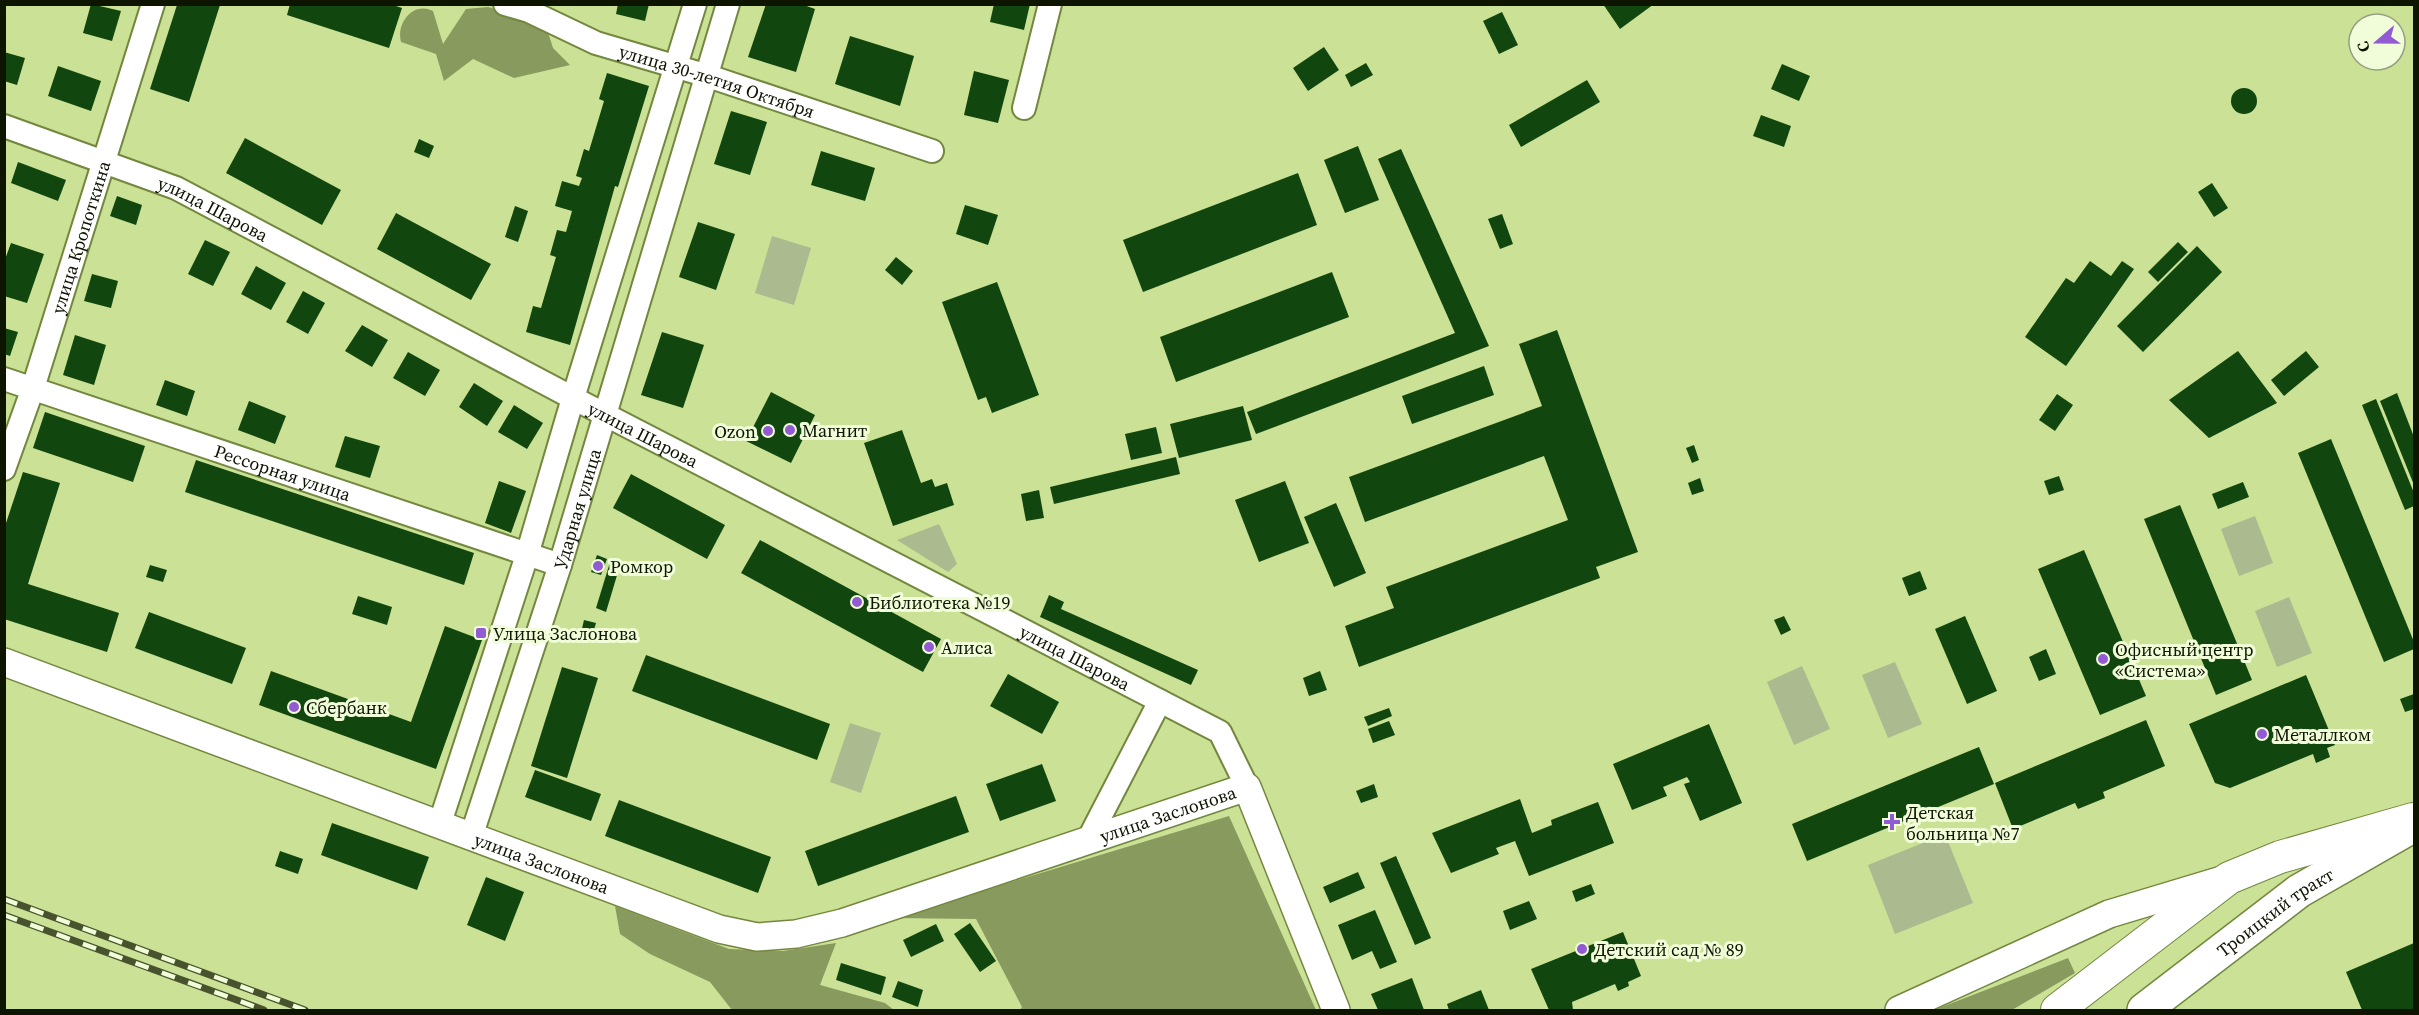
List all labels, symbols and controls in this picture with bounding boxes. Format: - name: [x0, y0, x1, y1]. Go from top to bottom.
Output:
- north arrow: [2347, 12, 2407, 72]
- street label: улица 30-летия Октября: [616, 38, 818, 123]
- text: С: [2351, 39, 2375, 56]
- street label: улица Кропоткина: [44, 157, 116, 317]
- street label: улица Шарова: [155, 170, 273, 247]
- street label: улица Шарова: [584, 395, 703, 474]
- place label: Магнит: [802, 418, 868, 443]
- place label: Ozon: [714, 419, 756, 444]
- marker: Магнит: [783, 423, 797, 437]
- marker: Ozon: [761, 424, 775, 438]
- street label: Рессорная улица: [211, 438, 355, 507]
- street label: Ударная улица: [547, 444, 607, 572]
- place label: Ромкор: [610, 554, 673, 579]
- marker: Ромкор: [591, 559, 605, 573]
- place label: Библиотека №19: [869, 590, 1011, 615]
- marker: Библиотека №19: [850, 595, 864, 609]
- street label: улица Шарова: [1016, 618, 1135, 696]
- place label: Улица Заслонова: [493, 621, 638, 646]
- marker: Улица Заслонова: [474, 626, 488, 640]
- place label: Алиса: [941, 635, 994, 660]
- place label: Офисный центр «Система»: [2115, 637, 2253, 683]
- marker: Алиса: [922, 640, 936, 654]
- marker: Офисный центр «Система»: [2096, 652, 2110, 666]
- place label: Сбербанк: [306, 695, 387, 720]
- marker: Сбербанк: [287, 700, 301, 714]
- place label: Металлком: [2274, 722, 2371, 747]
- marker: Металлком: [2255, 727, 2269, 741]
- street label: улица Заслонова: [1096, 779, 1240, 848]
- place label: Детская больница №7: [1906, 800, 2020, 846]
- marker: Детская больница №7: [1883, 813, 1901, 831]
- street label: улица Заслонова: [471, 826, 614, 900]
- street label: Троицкий тракт: [2211, 861, 2339, 962]
- place label: Детский сад № 89: [1594, 937, 1744, 962]
- marker: Детский сад № 89: [1575, 942, 1589, 956]

